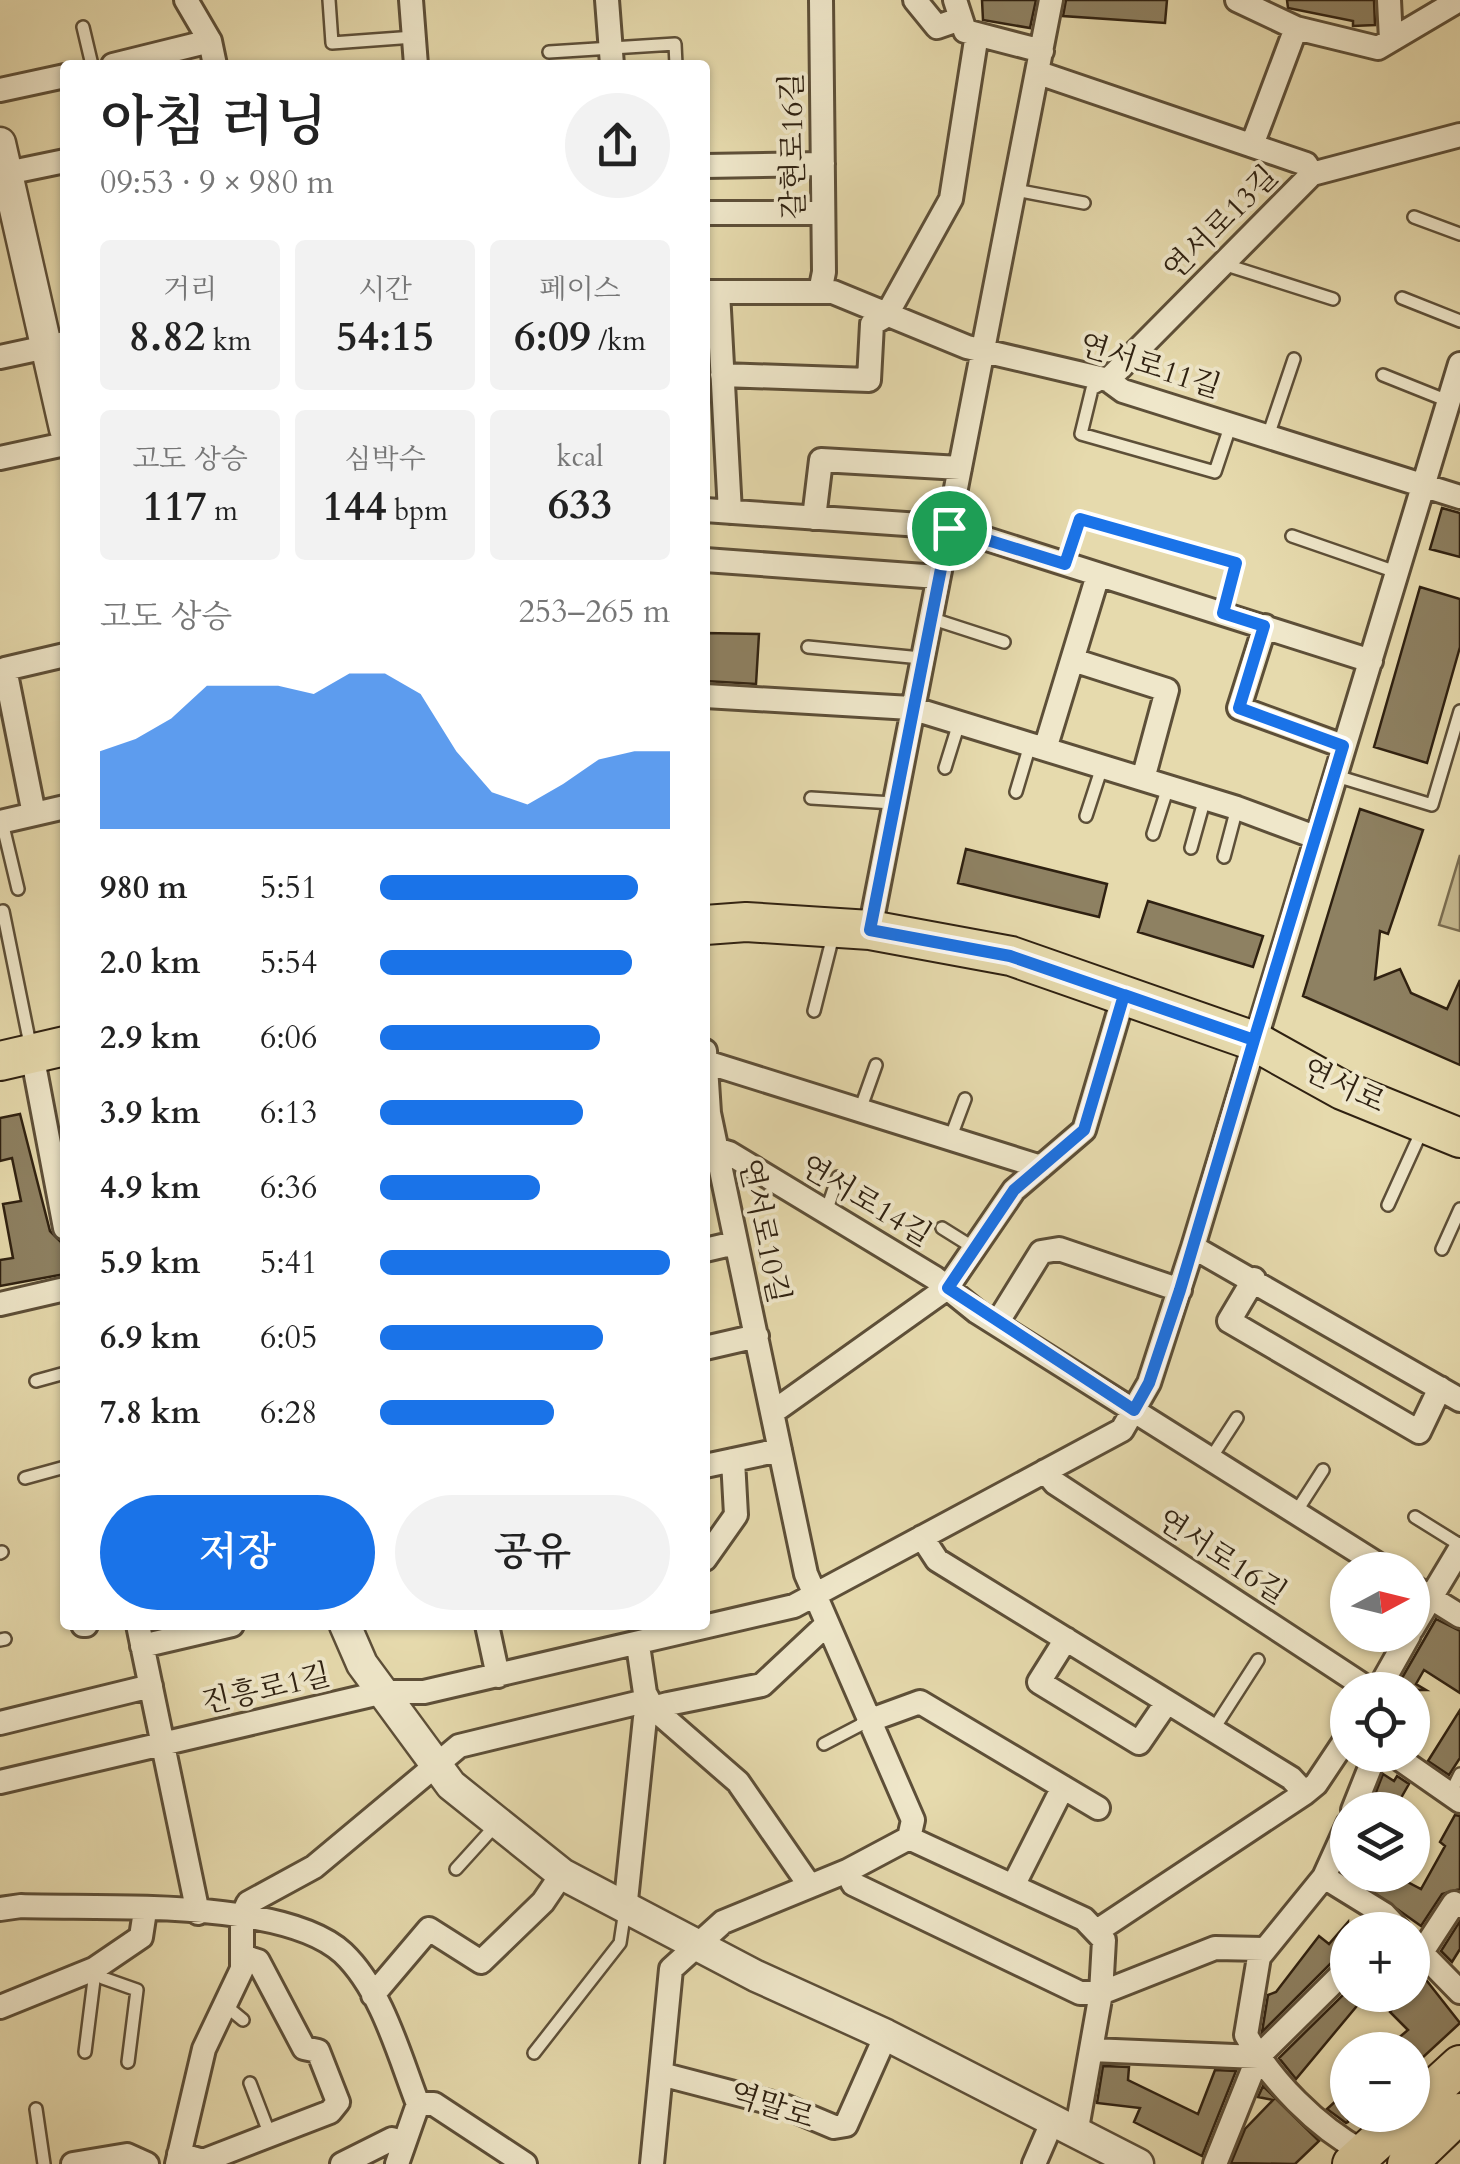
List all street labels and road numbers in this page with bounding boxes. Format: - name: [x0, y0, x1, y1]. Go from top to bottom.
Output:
- street label: 갈현로16길: [771, 72, 815, 220]
- street label: 연서로13길: [1155, 157, 1287, 289]
- street label: 연서로11길: [1074, 324, 1226, 408]
- street label: 연서로: [1296, 1049, 1392, 1123]
- street label: 연서로14길: [793, 1146, 939, 1256]
- street label: 연서로10길: [729, 1155, 799, 1307]
- street label: 연서로16길: [1149, 1500, 1295, 1614]
- street label: 진흥로1길: [197, 1654, 335, 1724]
- street label: 역말로: [724, 2073, 820, 2139]

